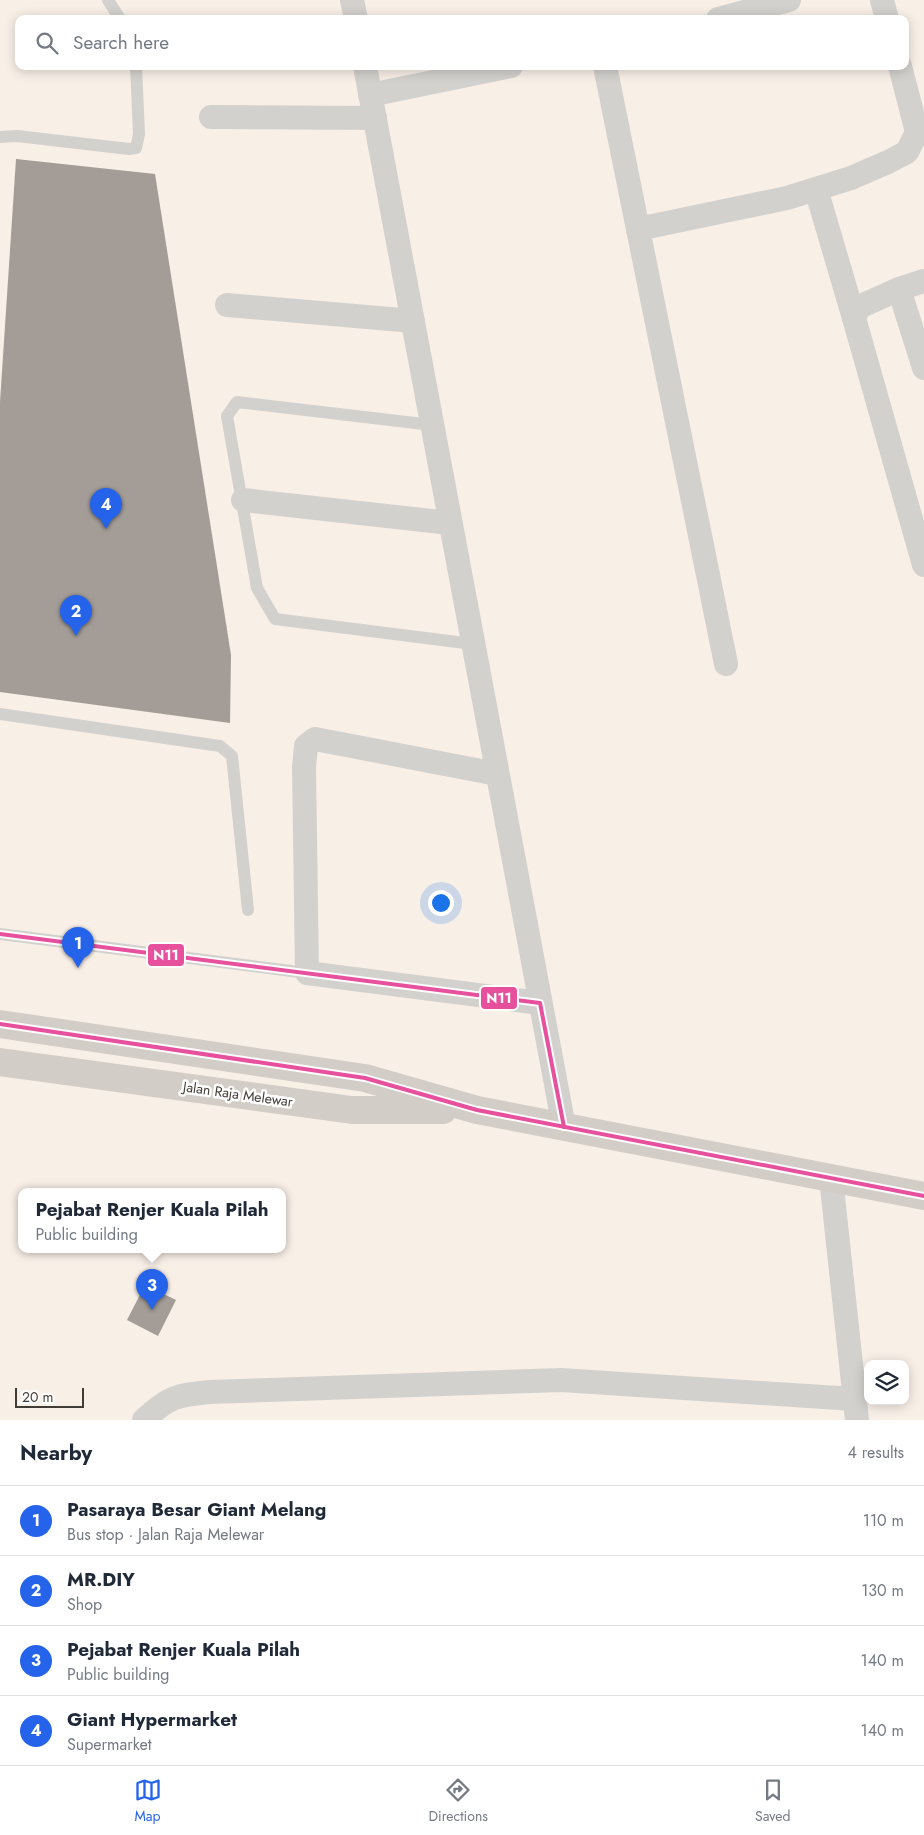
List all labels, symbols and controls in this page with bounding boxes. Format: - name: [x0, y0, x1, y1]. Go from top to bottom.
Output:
- search box: [15, 15, 909, 70]
- icon: search: [33, 29, 61, 57]
- text: Search here: [73, 29, 169, 56]
- pin: 4: [90, 488, 122, 529]
- pin: 2: [60, 595, 92, 636]
- your location: [428, 890, 454, 916]
- pin: 1: [62, 927, 94, 968]
- line badge: N11: [147, 943, 185, 967]
- text: N11: [153, 945, 179, 965]
- line badge: N11: [480, 986, 518, 1010]
- text: N11: [486, 988, 512, 1008]
- street label: Jalan Raja Melewar: [180, 1076, 294, 1112]
- popup: [18, 1188, 286, 1253]
- text: Pejabat Renjer Kuala Pilah: [35, 1196, 269, 1223]
- text: Public building: [35, 1223, 138, 1246]
- pin: 3: [136, 1269, 168, 1310]
- map controls: [864, 1360, 909, 1405]
- button: layers: [864, 1360, 909, 1405]
- scale bar: [15, 1385, 84, 1408]
- text: 20 m: [22, 1387, 54, 1407]
- text: Nearby: [20, 1438, 92, 1468]
- text: 4 results: [848, 1441, 904, 1464]
- text: Pasaraya Besar Giant Melang: [67, 1496, 326, 1523]
- text: 1: [32, 1509, 40, 1532]
- text: 110 m: [863, 1509, 904, 1532]
- text: Bus stop · Jalan Raja Melewar: [67, 1523, 264, 1546]
- text: MR.DIY: [67, 1566, 135, 1593]
- text: 2: [31, 1579, 41, 1602]
- text: 130 m: [861, 1579, 904, 1602]
- text: Shop: [67, 1593, 102, 1616]
- text: Pejabat Renjer Kuala Pilah: [67, 1636, 300, 1663]
- text: 3: [31, 1649, 41, 1672]
- text: 140 m: [861, 1649, 904, 1672]
- text: Public building: [67, 1663, 169, 1686]
- text: Giant Hypermarket: [67, 1706, 237, 1733]
- text: 4: [30, 1719, 42, 1742]
- text: 140 m: [861, 1719, 904, 1742]
- text: Supermarket: [67, 1733, 152, 1756]
- tab: Map: [134, 1776, 162, 1826]
- tab: Directions: [429, 1776, 488, 1826]
- tab: Saved: [755, 1776, 790, 1826]

